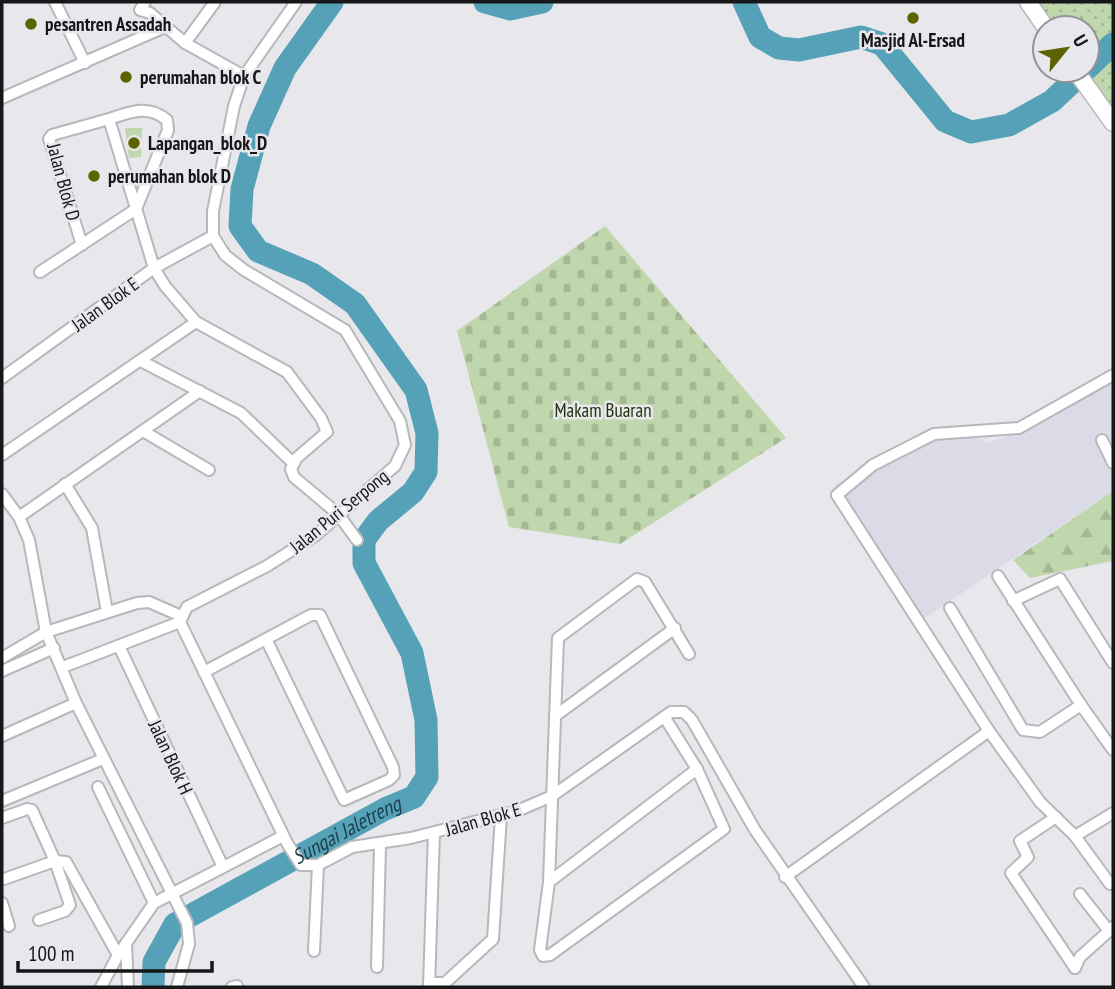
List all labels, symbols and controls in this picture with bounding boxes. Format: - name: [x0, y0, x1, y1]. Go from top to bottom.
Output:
- marker: Masjid Al-Ersad: [905, 10, 921, 26]
- place label: pesantren Assadah: [45, 12, 171, 36]
- north arrow: [1031, 14, 1101, 84]
- marker: pesantren Assadah: [23, 16, 39, 32]
- place label: Masjid Al-Ersad: [861, 28, 965, 52]
- text: U: [1068, 30, 1094, 51]
- place label: perumahan blok C: [140, 65, 261, 89]
- marker: perumahan blok C: [118, 69, 134, 85]
- place label: Lapangan_blok_D: [148, 131, 267, 155]
- marker: Lapangan_blok_D: [126, 135, 142, 151]
- street label: Jalan Blok D: [42, 140, 86, 223]
- place label: perumahan blok D: [108, 164, 231, 188]
- marker: perumahan blok D: [86, 168, 102, 184]
- street label: Jalan Blok E: [66, 272, 143, 337]
- park label: Makam Buaran: [554, 398, 652, 422]
- street label: Jalan Puri Serpong: [284, 464, 393, 559]
- street label: Jalan Blok H: [143, 715, 199, 798]
- water label: Sungai Jaletreng: [287, 789, 406, 870]
- street label: Jalan Blok E: [442, 797, 523, 841]
- scale bar: [18, 930, 212, 974]
- text: 100 m: [28, 940, 74, 967]

